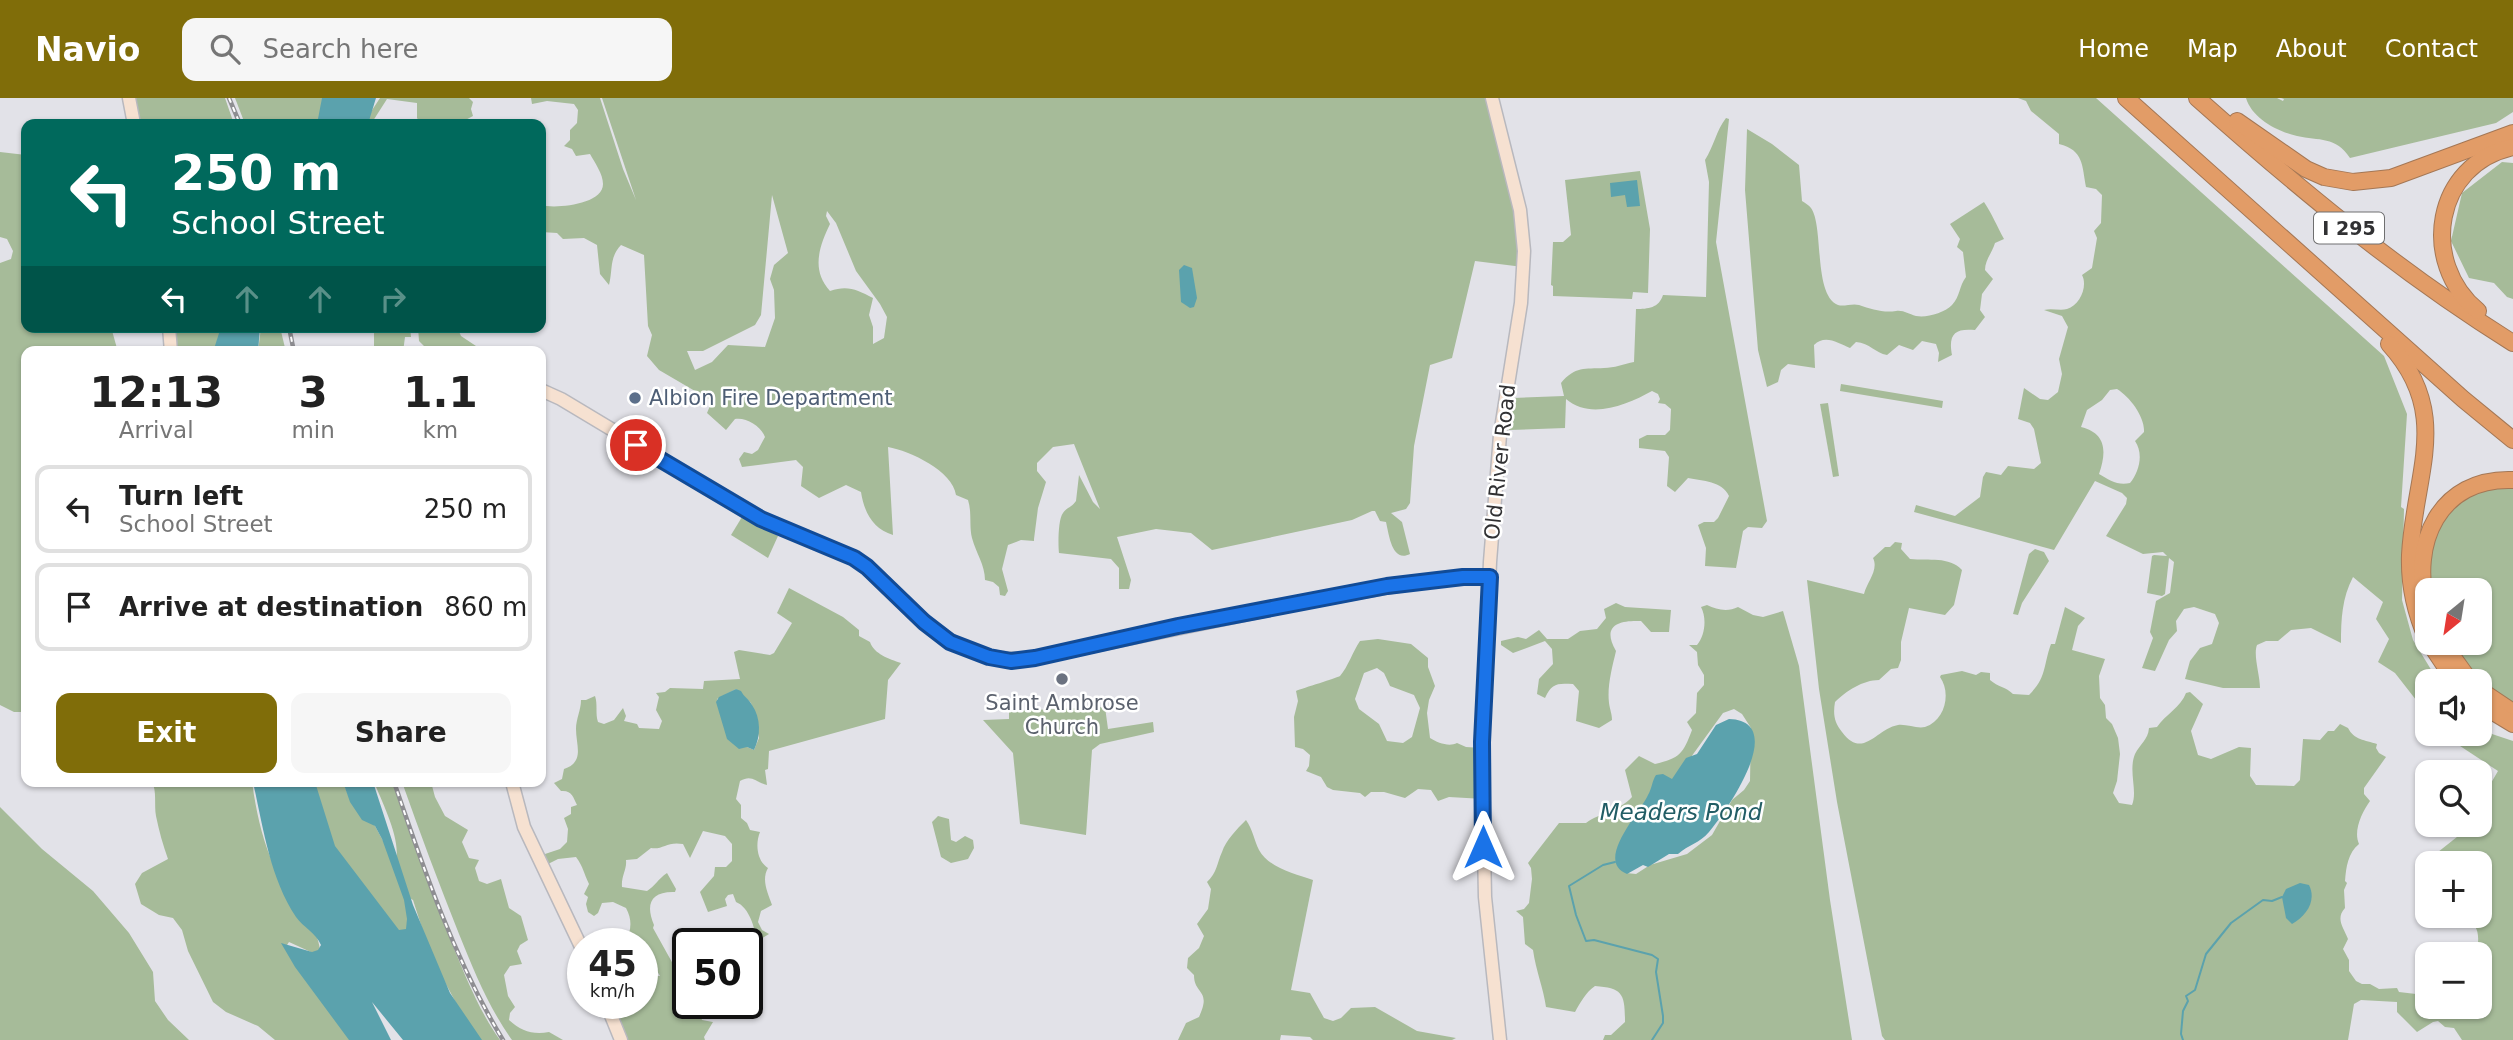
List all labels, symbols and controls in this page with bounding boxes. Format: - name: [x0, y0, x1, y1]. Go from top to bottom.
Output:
- search box: [182, 18, 672, 81]
- text: Navio: [35, 30, 140, 69]
- icon: search: [206, 30, 244, 68]
- text: Search here: [262, 34, 419, 64]
- text: Home: [2078, 35, 2149, 63]
- text: Map: [2187, 35, 2238, 63]
- text: About: [2276, 35, 2347, 63]
- text: Contact: [2385, 35, 2478, 63]
- text: 250 m: [171, 145, 341, 202]
- icon: left: [56, 147, 147, 238]
- text: School Street: [171, 204, 385, 242]
- road number: I 295: [2314, 212, 2384, 244]
- icon: left: [155, 280, 193, 318]
- icon: ahead: [228, 280, 266, 318]
- icon: ahead: [301, 280, 339, 318]
- icon: right: [374, 280, 412, 318]
- text: 12:13: [89, 368, 223, 417]
- text: 3: [299, 368, 328, 417]
- text: 1.1: [403, 368, 478, 417]
- street label: Old River Road: [1480, 383, 1520, 541]
- place label: Albion Fire Department: [649, 386, 892, 410]
- marker: Albion Fire Department: [627, 390, 643, 406]
- pin: [606, 415, 666, 475]
- text: Arrival: [119, 417, 194, 443]
- text: min: [291, 417, 335, 443]
- text: km: [423, 417, 458, 443]
- icon: arrive: [617, 426, 655, 464]
- text: Turn left: [119, 481, 243, 511]
- icon: left: [60, 490, 98, 528]
- text: 250 m: [424, 494, 507, 524]
- text: School Street: [119, 511, 273, 537]
- north arrow: [2415, 578, 2492, 654]
- map controls: [2415, 578, 2492, 1019]
- icon: arrive: [60, 588, 98, 626]
- text: Arrive at destination: [119, 592, 423, 622]
- text: 860 m: [444, 592, 527, 622]
- button: sound: [2415, 669, 2492, 746]
- marker: Saint Ambrose Church: [1054, 671, 1070, 687]
- place label: Saint Ambrose Church: [985, 691, 1139, 739]
- button: Exit: [56, 693, 277, 773]
- button: Share: [291, 693, 511, 773]
- button: search: [2415, 760, 2492, 837]
- water label: Meaders Pond: [1600, 799, 1763, 825]
- position arrow: [1446, 810, 1520, 884]
- button: +: [2415, 851, 2492, 928]
- speed limit sign: 50: [672, 928, 763, 1019]
- button: −: [2415, 942, 2492, 1019]
- text: 45: [588, 944, 637, 984]
- text: km/h: [590, 980, 635, 1001]

